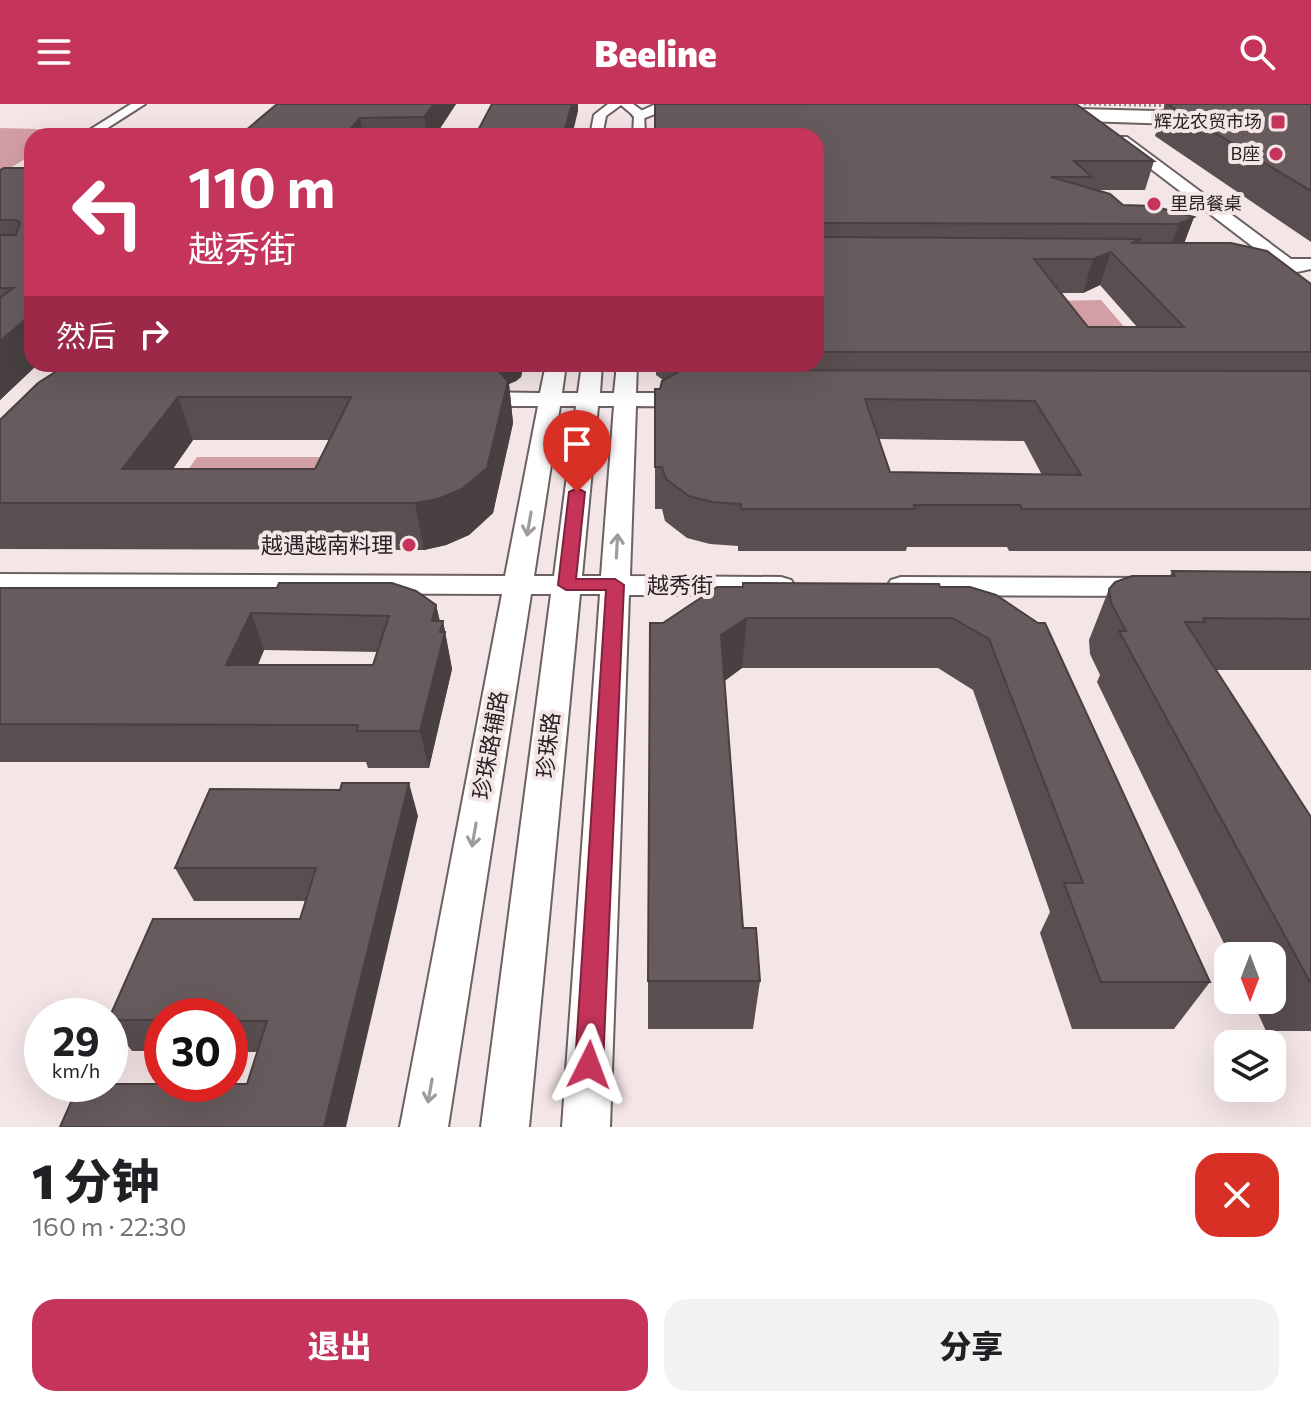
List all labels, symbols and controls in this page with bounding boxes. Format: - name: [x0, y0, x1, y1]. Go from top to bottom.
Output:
- icon: menu: [32, 30, 76, 74]
- text: Beeline: [594, 30, 717, 74]
- icon: search: [1235, 30, 1279, 74]
- place label: 辉龙农贸市场: [1154, 110, 1262, 132]
- marker: 辉龙农贸市场: [1269, 113, 1287, 131]
- place label: B座: [1230, 142, 1260, 164]
- marker: B座: [1267, 145, 1285, 163]
- text: 110 m: [188, 151, 335, 220]
- icon: left: [56, 160, 160, 264]
- place label: 里昂餐桌: [1170, 192, 1242, 214]
- marker: 里昂餐桌: [1145, 195, 1163, 213]
- text: 越秀街: [188, 225, 296, 269]
- icon: right: [132, 312, 176, 356]
- text: 然后: [56, 316, 116, 353]
- pin: [543, 410, 611, 492]
- icon: arrive: [555, 422, 599, 466]
- one-way arrow: [520, 510, 535, 536]
- place label: 越遇越南料理: [261, 531, 393, 558]
- one-way arrow: [610, 533, 625, 560]
- marker: 越遇越南料理: [400, 536, 418, 554]
- street label: 越秀街: [647, 571, 713, 598]
- street label: 珍珠路辅路: [467, 688, 512, 801]
- street label: 珍珠路: [531, 711, 564, 779]
- one-way arrow: [466, 822, 481, 847]
- north arrow: [1214, 942, 1286, 1014]
- map controls: [1214, 942, 1286, 1102]
- speed limit sign: 30: [144, 998, 248, 1102]
- text: 29: [52, 1015, 100, 1064]
- position arrow: [547, 1023, 631, 1107]
- button: layers: [1214, 1030, 1286, 1102]
- text: km/h: [52, 1058, 100, 1082]
- one-way arrow: [422, 1078, 437, 1103]
- text: 1 分钟: [32, 1150, 160, 1209]
- button: close: [1195, 1153, 1279, 1237]
- text: 160 m · 22:30: [32, 1210, 186, 1241]
- button: 退出: [32, 1299, 648, 1391]
- button: 分享: [664, 1299, 1279, 1391]

